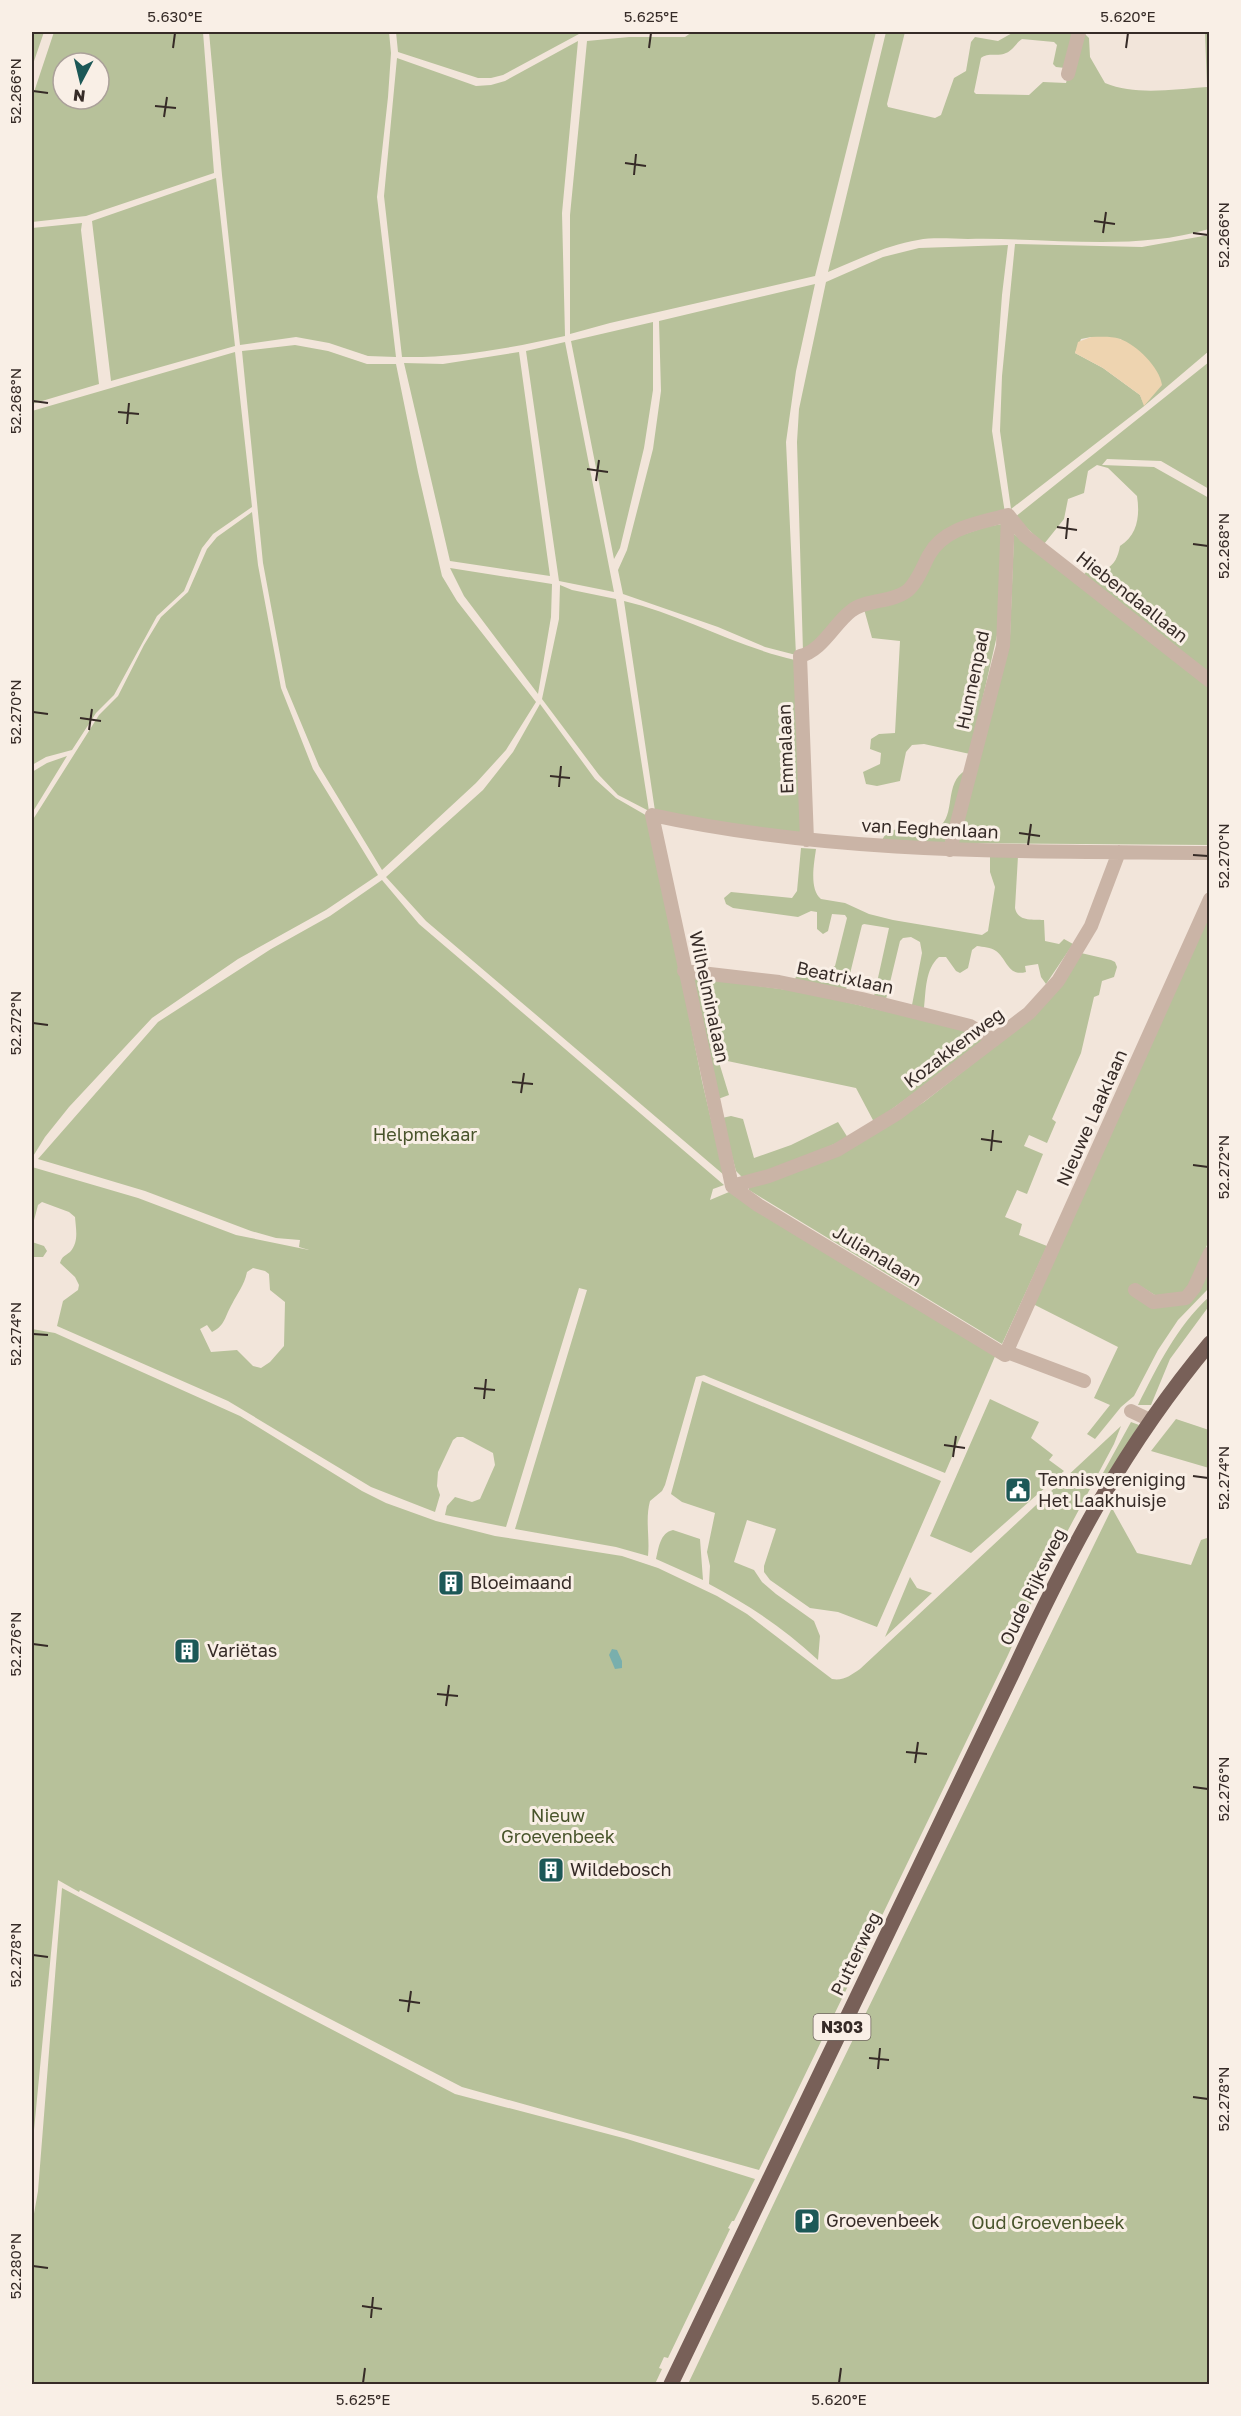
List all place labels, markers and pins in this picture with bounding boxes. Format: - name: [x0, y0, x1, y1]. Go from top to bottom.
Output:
- place label: Tennisvereniging Het Laakhuisje: [1038, 1468, 1186, 1511]
- public building icon: Tennisvereniging Het Laakhuisje: [1003, 1475, 1033, 1505]
- building icon: Bloeimaand: [436, 1568, 466, 1598]
- place label: Bloeimaand: [470, 1571, 572, 1593]
- building icon: Variëtas: [172, 1636, 202, 1666]
- place label: Variëtas: [207, 1639, 277, 1661]
- building icon: Wildebosch: [536, 1855, 566, 1885]
- place label: Wildebosch: [570, 1858, 671, 1880]
- parking icon: Groevenbeek: [792, 2206, 822, 2236]
- place label: Groevenbeek: [826, 2209, 940, 2231]

